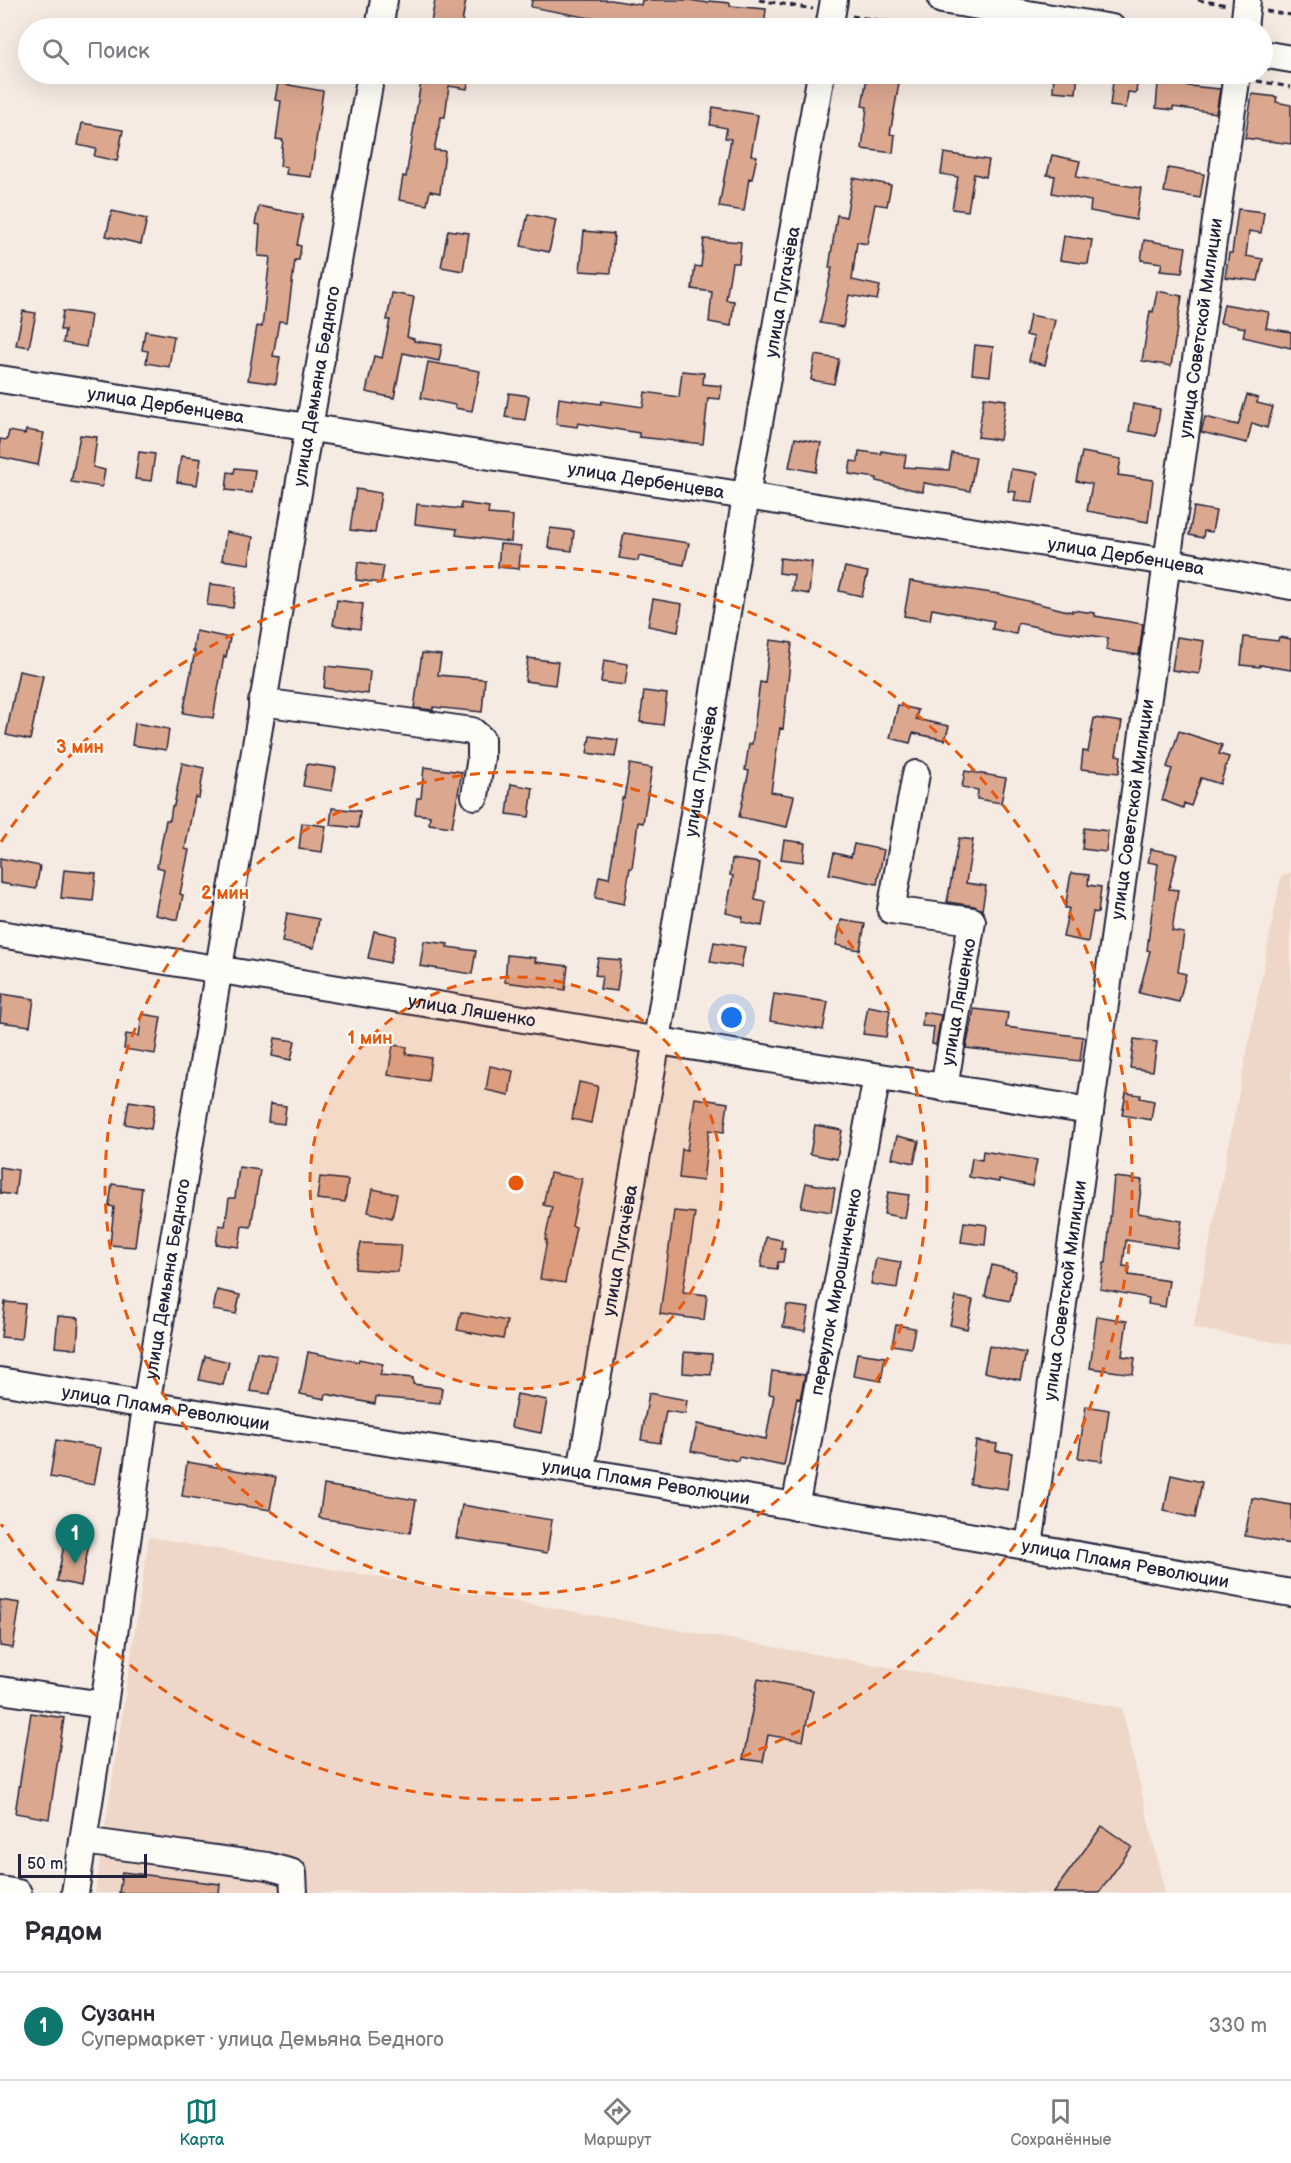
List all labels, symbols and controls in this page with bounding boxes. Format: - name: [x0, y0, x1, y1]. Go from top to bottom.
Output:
- search box: [18, 18, 1273, 84]
- icon: search: [39, 35, 72, 68]
- text: Поиск: [87, 38, 150, 65]
- street label: улица Советской Милиции: [1174, 216, 1227, 440]
- street label: улица Пугачёва: [760, 224, 804, 359]
- street label: улица Демьяна Бедного: [289, 284, 344, 488]
- street label: улица Дербенцева: [86, 382, 246, 428]
- street label: улица Дербенцева: [566, 458, 726, 503]
- street label: улица Дербенцева: [1046, 533, 1207, 580]
- street label: улица Советской Милиции: [1106, 698, 1158, 921]
- street label: улица Пугачёва: [680, 704, 722, 839]
- text: 3 мин: [56, 737, 104, 758]
- text: 2 мин: [201, 883, 249, 904]
- street label: улица Ляшенко: [937, 937, 981, 1067]
- street label: улица Ляшенко: [406, 990, 537, 1031]
- your location: [717, 1003, 746, 1032]
- text: 1 мин: [348, 1028, 392, 1049]
- centre of rings: [506, 1173, 526, 1193]
- street label: улица Демьяна Бедного: [140, 1177, 194, 1381]
- street label: улица Советской Милиции: [1039, 1179, 1091, 1402]
- street label: улица Пугачёва: [598, 1183, 642, 1318]
- street label: переулок Мирошниченко: [806, 1187, 866, 1397]
- street label: улица Пламя Революции: [60, 1381, 271, 1435]
- street label: улица Пламя Революции: [541, 1455, 752, 1509]
- pin: 1: [56, 1514, 94, 1564]
- street label: улица Пламя Революции: [1020, 1535, 1231, 1592]
- scale bar: [18, 1851, 147, 1878]
- text: 50 m: [27, 1855, 63, 1874]
- text: Рядом: [24, 1917, 102, 1948]
- text: Сузанн: [81, 2001, 155, 2028]
- text: 1: [39, 2014, 48, 2038]
- text: 330 m: [1209, 2014, 1267, 2038]
- text: Супермаркет · улица Демьяна Бедного: [81, 2028, 444, 2052]
- tab: Карта: [179, 2095, 225, 2150]
- tab: Маршрут: [583, 2095, 651, 2150]
- tab: Сохранённые: [1010, 2095, 1112, 2150]

